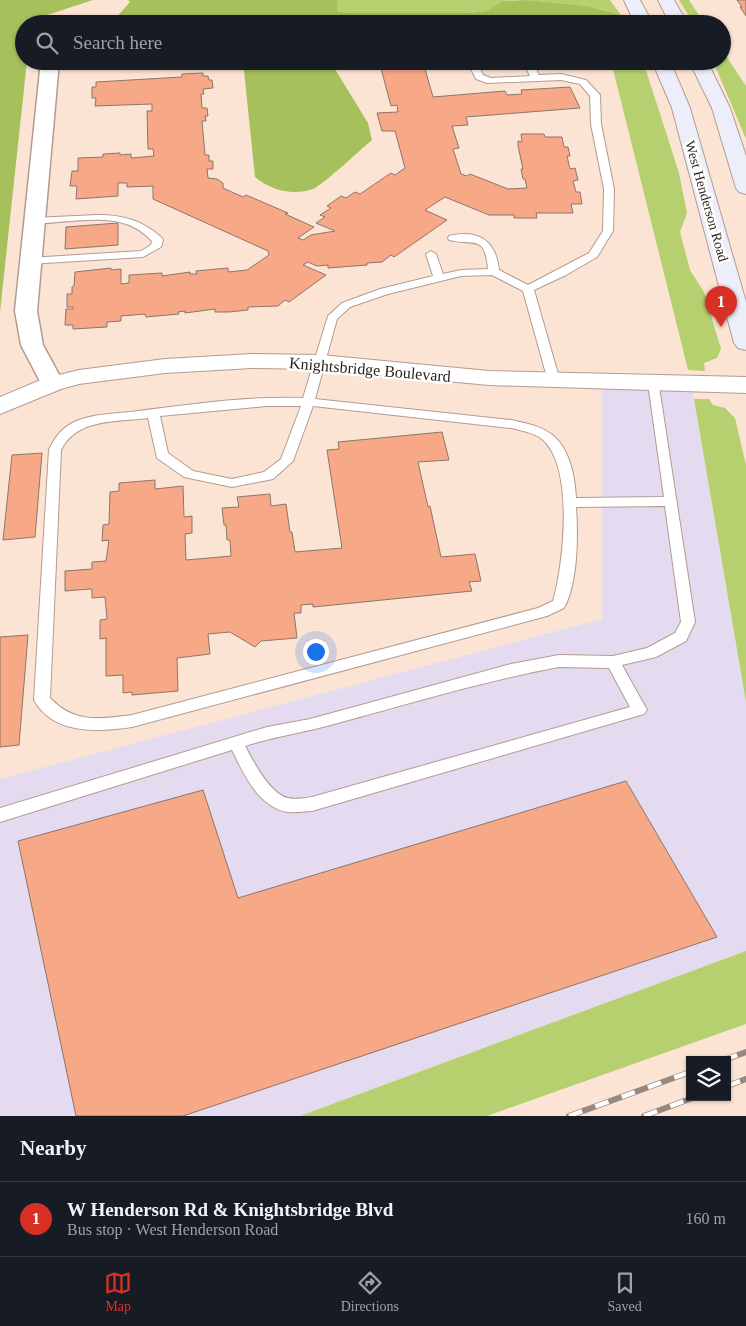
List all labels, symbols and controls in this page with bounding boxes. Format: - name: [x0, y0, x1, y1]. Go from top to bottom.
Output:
- search box: [15, 15, 731, 70]
- icon: search: [33, 29, 61, 57]
- text: Search here: [73, 32, 162, 53]
- street label: West Henderson Road: [682, 139, 731, 263]
- pin: 1: [705, 286, 737, 327]
- street label: Knightsbridge Boulevard: [288, 354, 451, 386]
- your location: [303, 639, 329, 665]
- map controls: [686, 1056, 731, 1101]
- button: layers: [686, 1056, 731, 1101]
- text: Nearby: [20, 1136, 87, 1160]
- text: W Henderson Rd & Knightsbridge Blvd: [67, 1199, 393, 1220]
- text: 1: [32, 1210, 40, 1227]
- text: 160 m: [686, 1210, 726, 1227]
- text: Bus stop · West Henderson Road: [67, 1221, 278, 1238]
- tab: Map: [104, 1269, 132, 1315]
- tab: Directions: [341, 1269, 399, 1315]
- tab: Saved: [608, 1269, 642, 1315]

